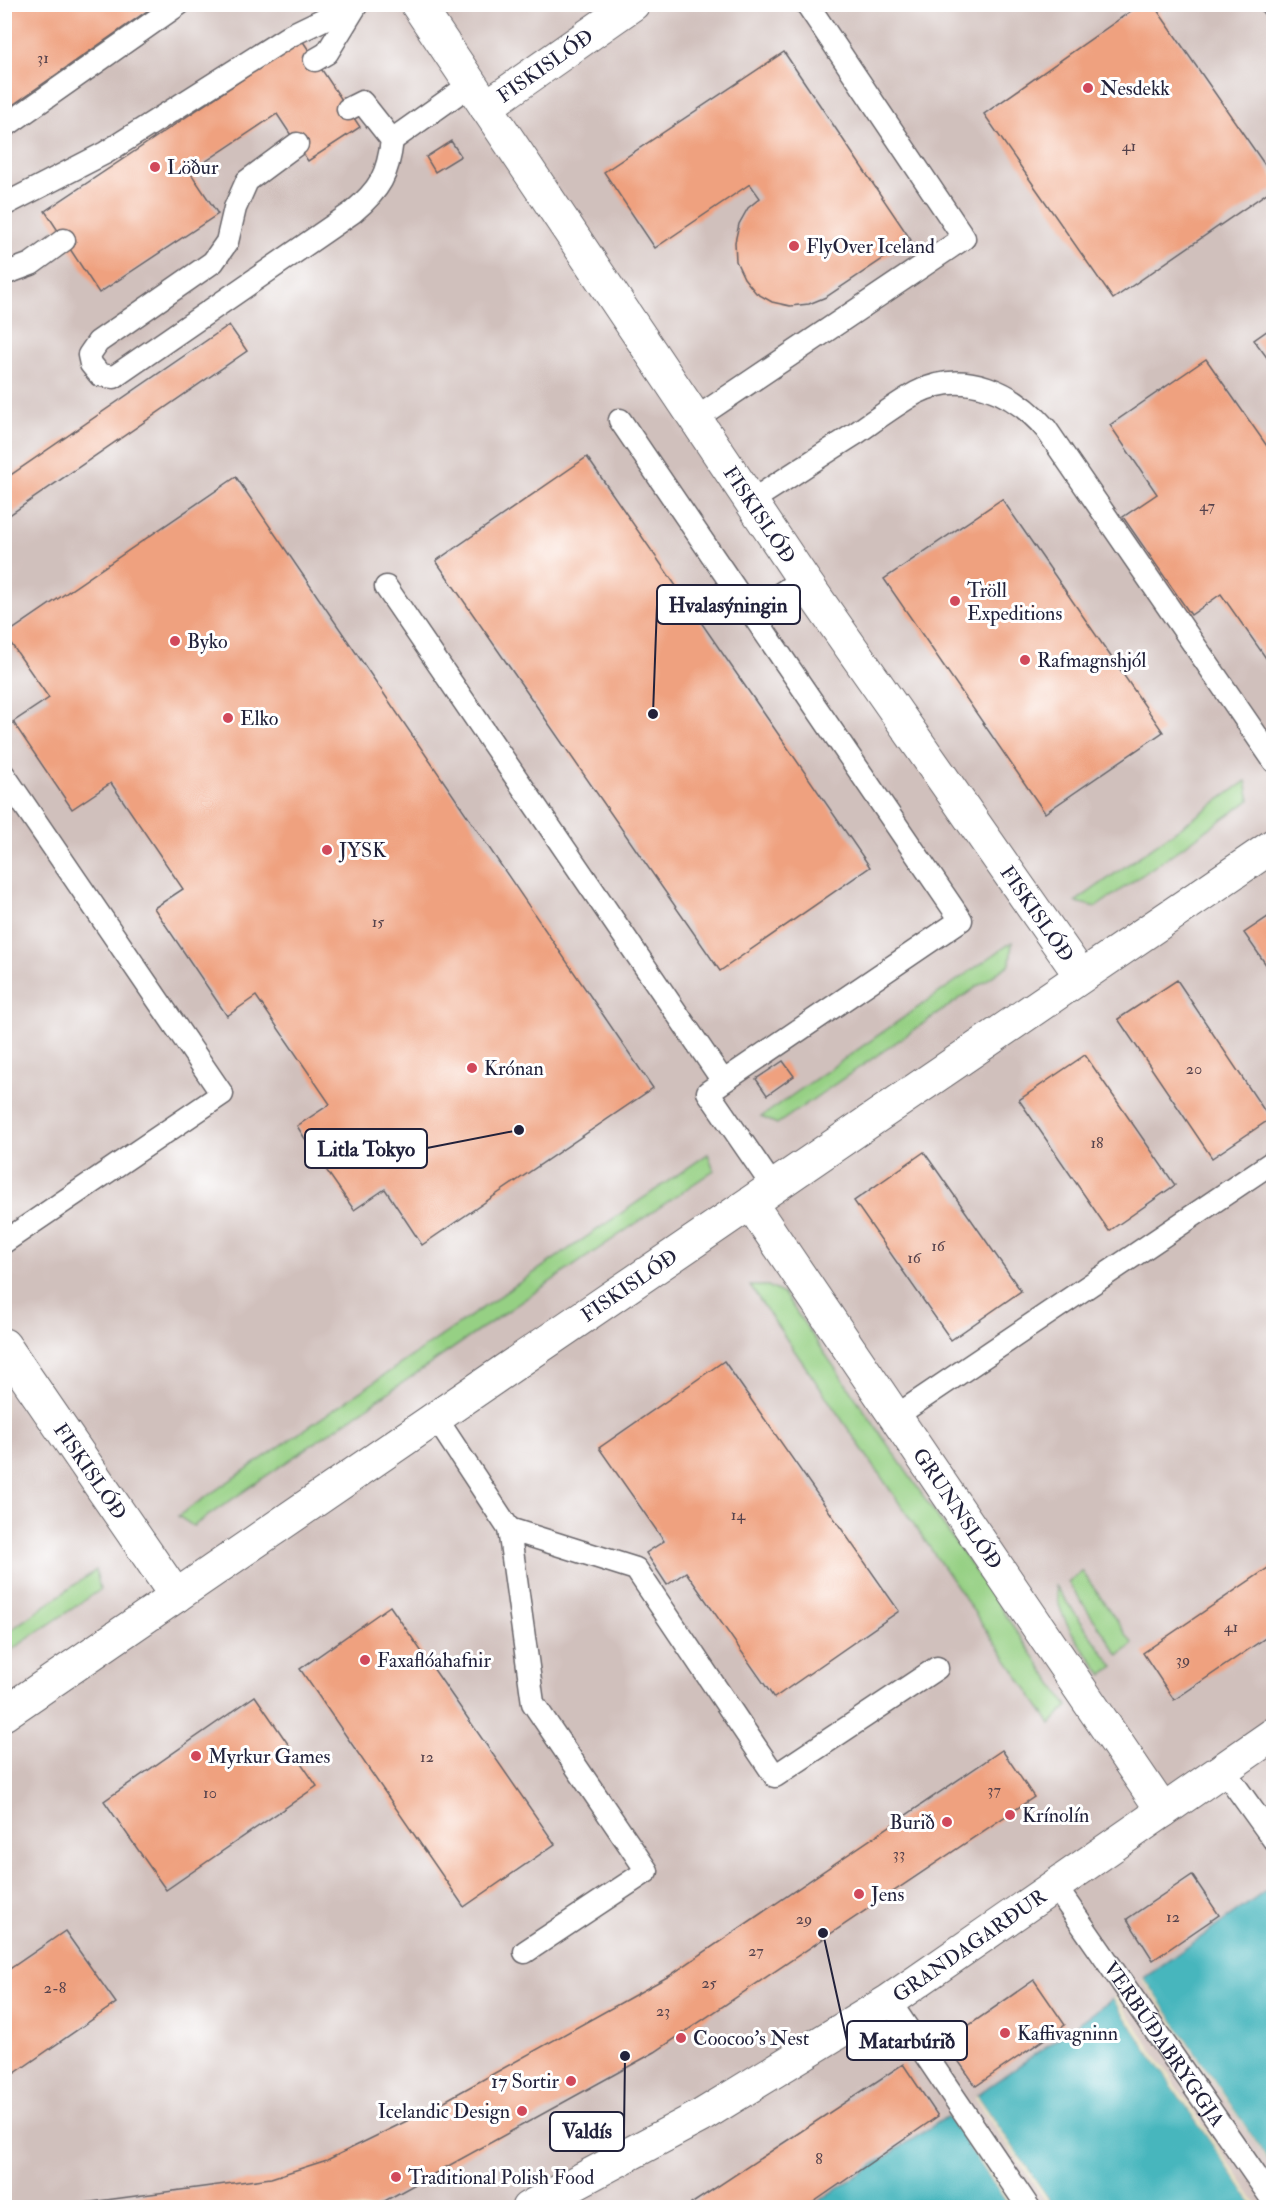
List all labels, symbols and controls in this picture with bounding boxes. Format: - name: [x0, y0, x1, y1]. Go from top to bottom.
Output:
- street label: FISKISLÓÐ: [492, 23, 598, 108]
- house number: 31: [37, 48, 49, 68]
- place label: Nesdekk: [1100, 76, 1170, 101]
- marker: Nesdekk: [1081, 81, 1095, 95]
- house number: 41: [1122, 136, 1136, 156]
- place label: Löður: [167, 155, 219, 180]
- marker: Löður: [148, 160, 162, 174]
- place label: FlyOver Iceland: [806, 234, 935, 259]
- marker: FlyOver Iceland: [787, 239, 801, 253]
- street label: FISKISLÓÐ: [718, 461, 801, 568]
- house number: 47: [1199, 496, 1215, 516]
- place label: Tröll Expeditions: [967, 578, 1062, 627]
- callout: Hvalasýningin: [657, 585, 800, 624]
- text: Hvalasýningin: [668, 592, 788, 619]
- marker: Tröll Expeditions: [948, 594, 962, 608]
- place label: Byko: [187, 629, 228, 654]
- marker: Byko: [168, 634, 182, 648]
- place label: Rafmagnshjól: [1037, 648, 1146, 673]
- marker: Rafmagnshjól: [1018, 653, 1032, 667]
- place label: Elko: [240, 706, 278, 731]
- marker: Elko: [221, 711, 235, 725]
- place label: JYSK: [338, 838, 387, 863]
- marker: JYSK: [320, 843, 334, 857]
- street label: FISKISLÓÐ: [995, 861, 1080, 967]
- house number: 15: [372, 912, 384, 932]
- place label: Krónan: [484, 1056, 544, 1081]
- house number: 20: [1186, 1059, 1202, 1079]
- marker: Krónan: [465, 1061, 479, 1075]
- callout: Litla Tokyo: [305, 1129, 427, 1168]
- house number: 18: [1090, 1133, 1104, 1153]
- text: Litla Tokyo: [317, 1136, 415, 1163]
- house number: 16: [931, 1236, 946, 1256]
- street label: FISKISLÓÐ: [576, 1243, 682, 1327]
- house number: 16: [907, 1248, 922, 1268]
- street label: FISKISLÓÐ: [49, 1418, 132, 1524]
- street label: GRUNNSLÓÐ: [908, 1443, 1008, 1574]
- house number: 14: [731, 1505, 747, 1525]
- house number: 41: [1224, 1617, 1238, 1637]
- place label: Faxaflóahafnir: [377, 1648, 491, 1673]
- house number: 39: [1176, 1650, 1190, 1670]
- marker: Faxaflóahafnir: [358, 1653, 372, 1667]
- place label: Myrkur Games: [208, 1744, 330, 1769]
- house number: 12: [420, 1747, 434, 1767]
- marker: Myrkur Games: [189, 1749, 203, 1763]
- house number: 37: [987, 1780, 1001, 1800]
- house number: 10: [203, 1783, 217, 1803]
- place label: Krínolín: [1022, 1803, 1089, 1828]
- marker: Krínolín: [1003, 1808, 1017, 1822]
- place label: Burið: [889, 1810, 935, 1835]
- marker: Burið: [940, 1815, 954, 1829]
- house number: 33: [893, 1844, 905, 1864]
- place label: Jens: [870, 1882, 904, 1907]
- street label: GRANDAGARÐUR: [888, 1883, 1051, 2007]
- marker: Jens: [852, 1887, 866, 1901]
- house number: 12: [1166, 1907, 1180, 1927]
- house number: 29: [796, 1909, 812, 1929]
- house number: 27: [748, 1941, 764, 1961]
- street label: VERBÚÐABRYGGJA: [1098, 1956, 1230, 2132]
- house number: 25: [701, 1973, 717, 1993]
- house number: 2-8: [44, 1978, 67, 1998]
- house number: 23: [656, 2001, 670, 2021]
- callout: Matarbúrið: [847, 2021, 967, 2060]
- place label: Kaffivagninn: [1017, 2021, 1118, 2046]
- place label: Coocoo's Nest: [693, 2026, 810, 2051]
- marker: Kaffivagninn: [998, 2026, 1012, 2040]
- text: Matarbúrið: [858, 2028, 955, 2055]
- marker: Coocoo's Nest: [674, 2031, 688, 2045]
- place label: 17 Sortir: [491, 2069, 560, 2094]
- marker: 17 Sortir: [564, 2074, 578, 2088]
- place label: Icelandic Design: [378, 2099, 510, 2124]
- marker: Icelandic Design: [515, 2104, 529, 2118]
- callout: Valdís: [550, 2112, 624, 2151]
- text: Valdís: [561, 2118, 612, 2145]
- house number: 8: [815, 2149, 823, 2169]
- place label: Traditional Polish Food: [408, 2165, 595, 2190]
- marker: Traditional Polish Food: [389, 2170, 403, 2184]

